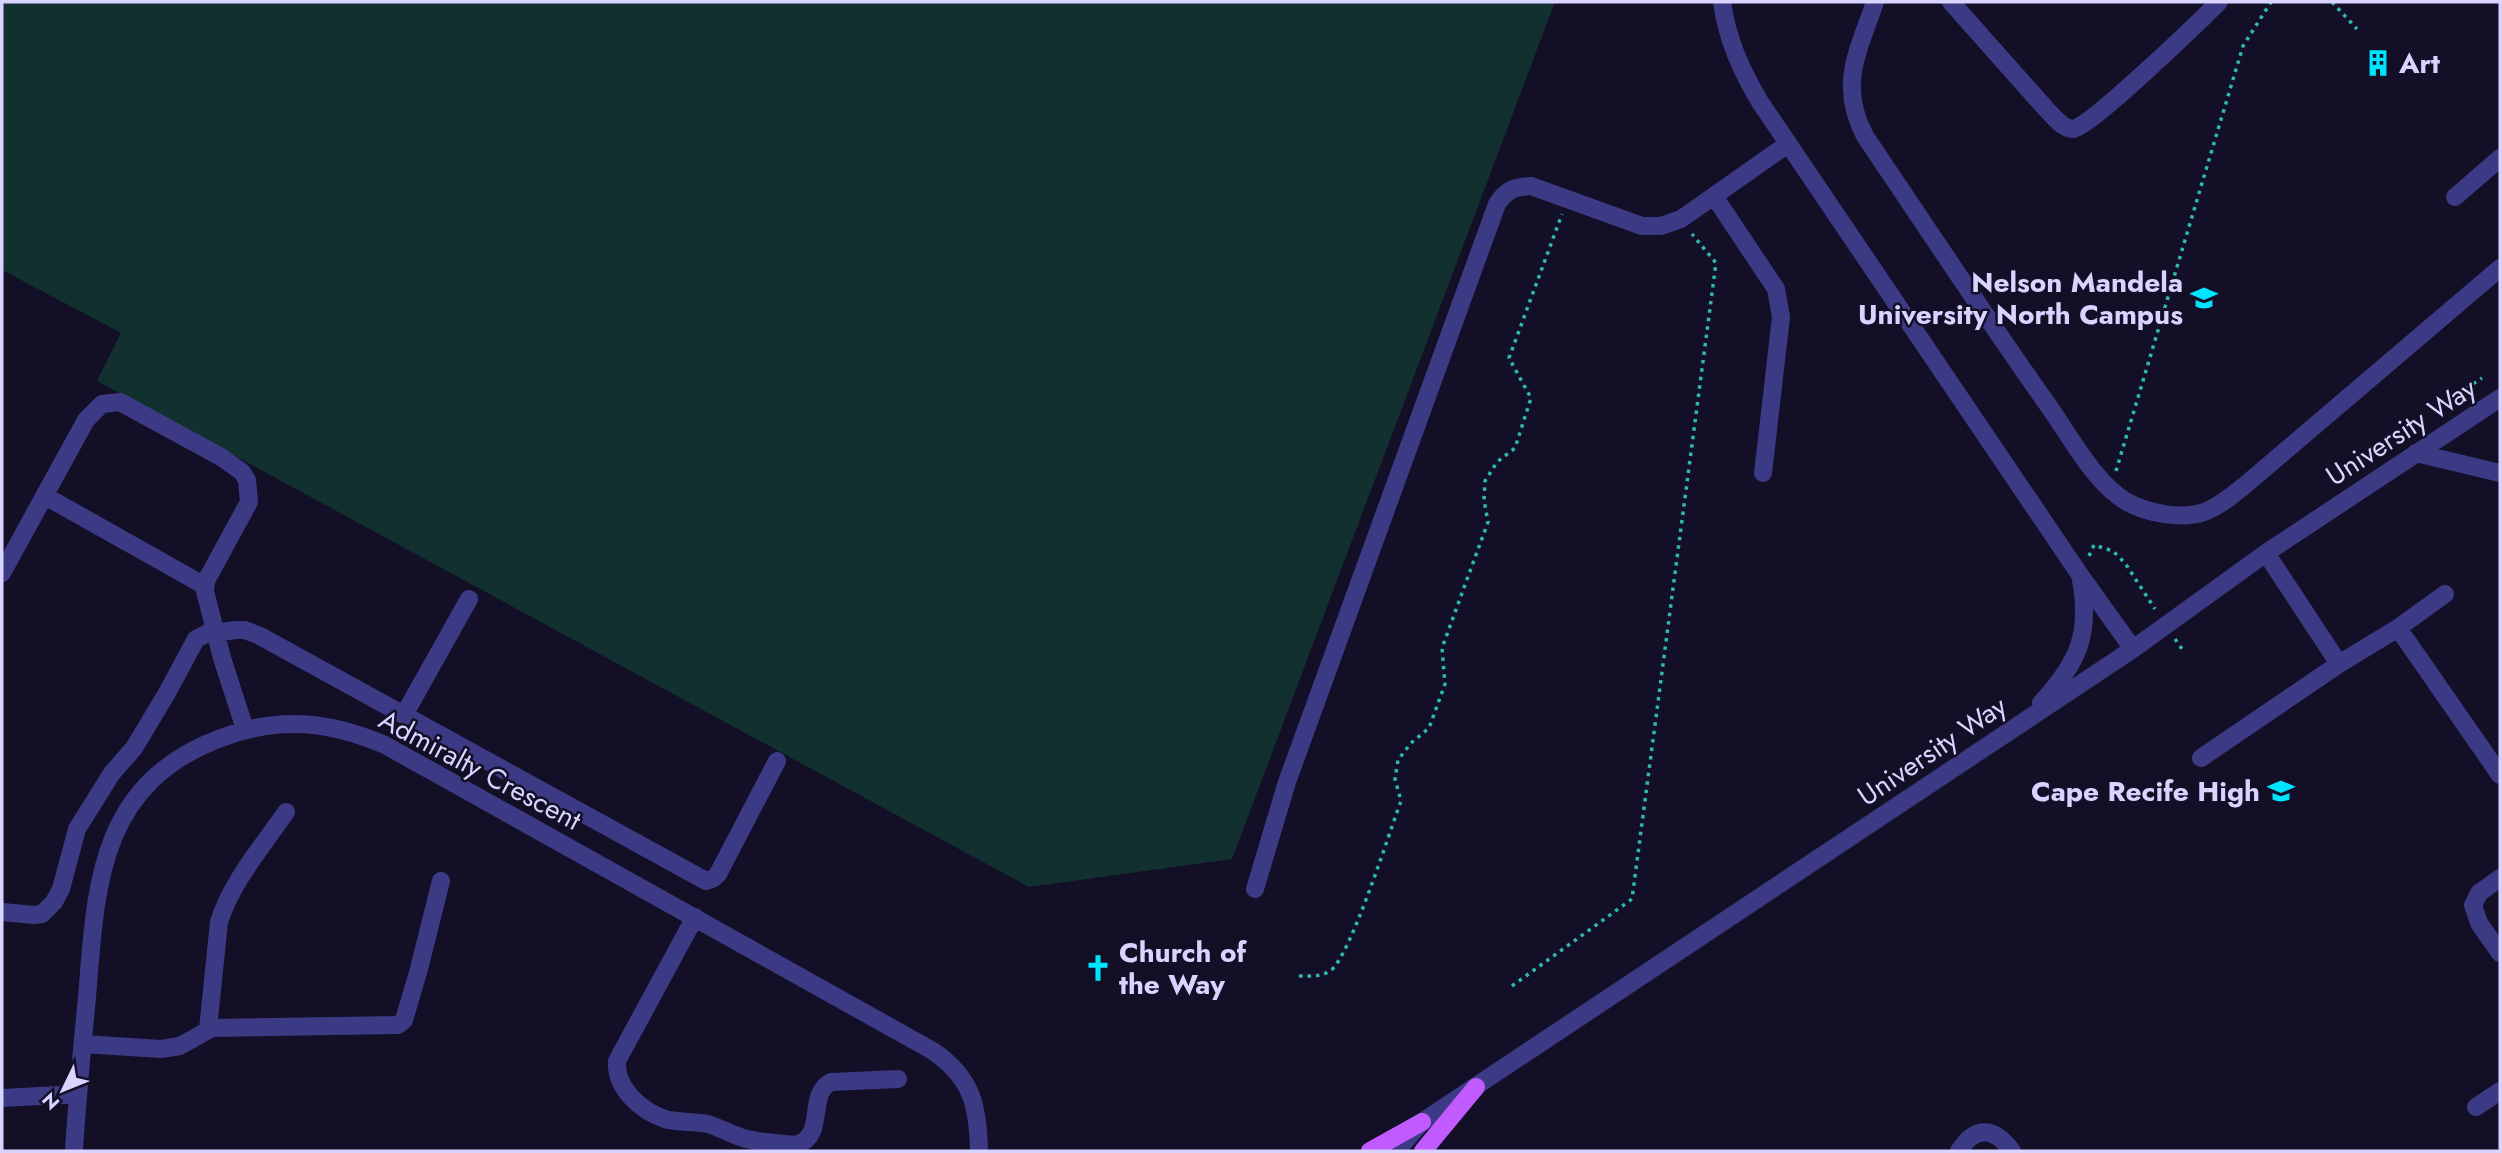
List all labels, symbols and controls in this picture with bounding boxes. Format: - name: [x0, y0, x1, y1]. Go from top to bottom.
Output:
- place label: Art: [2398, 43, 2440, 84]
- building icon: Art: [2363, 48, 2393, 78]
- place label: Nelson Mandela University North Campus: [1858, 262, 2183, 335]
- school or university icon: Nelson Mandela University North Campus: [2189, 283, 2219, 313]
- street label: University Way: [2318, 368, 2485, 496]
- street label: University Way: [1849, 686, 2015, 816]
- street label: Admiralty Crescent: [372, 699, 589, 841]
- place label: Cape Recife High: [2031, 771, 2260, 812]
- school or university icon: Cape Recife High: [2266, 776, 2296, 806]
- place label: Church of the Way: [1119, 932, 1247, 1005]
- church icon: Church of the Way: [1083, 953, 1113, 983]
- north arrow: [28, 1055, 98, 1125]
- text: N: [36, 1087, 66, 1116]

